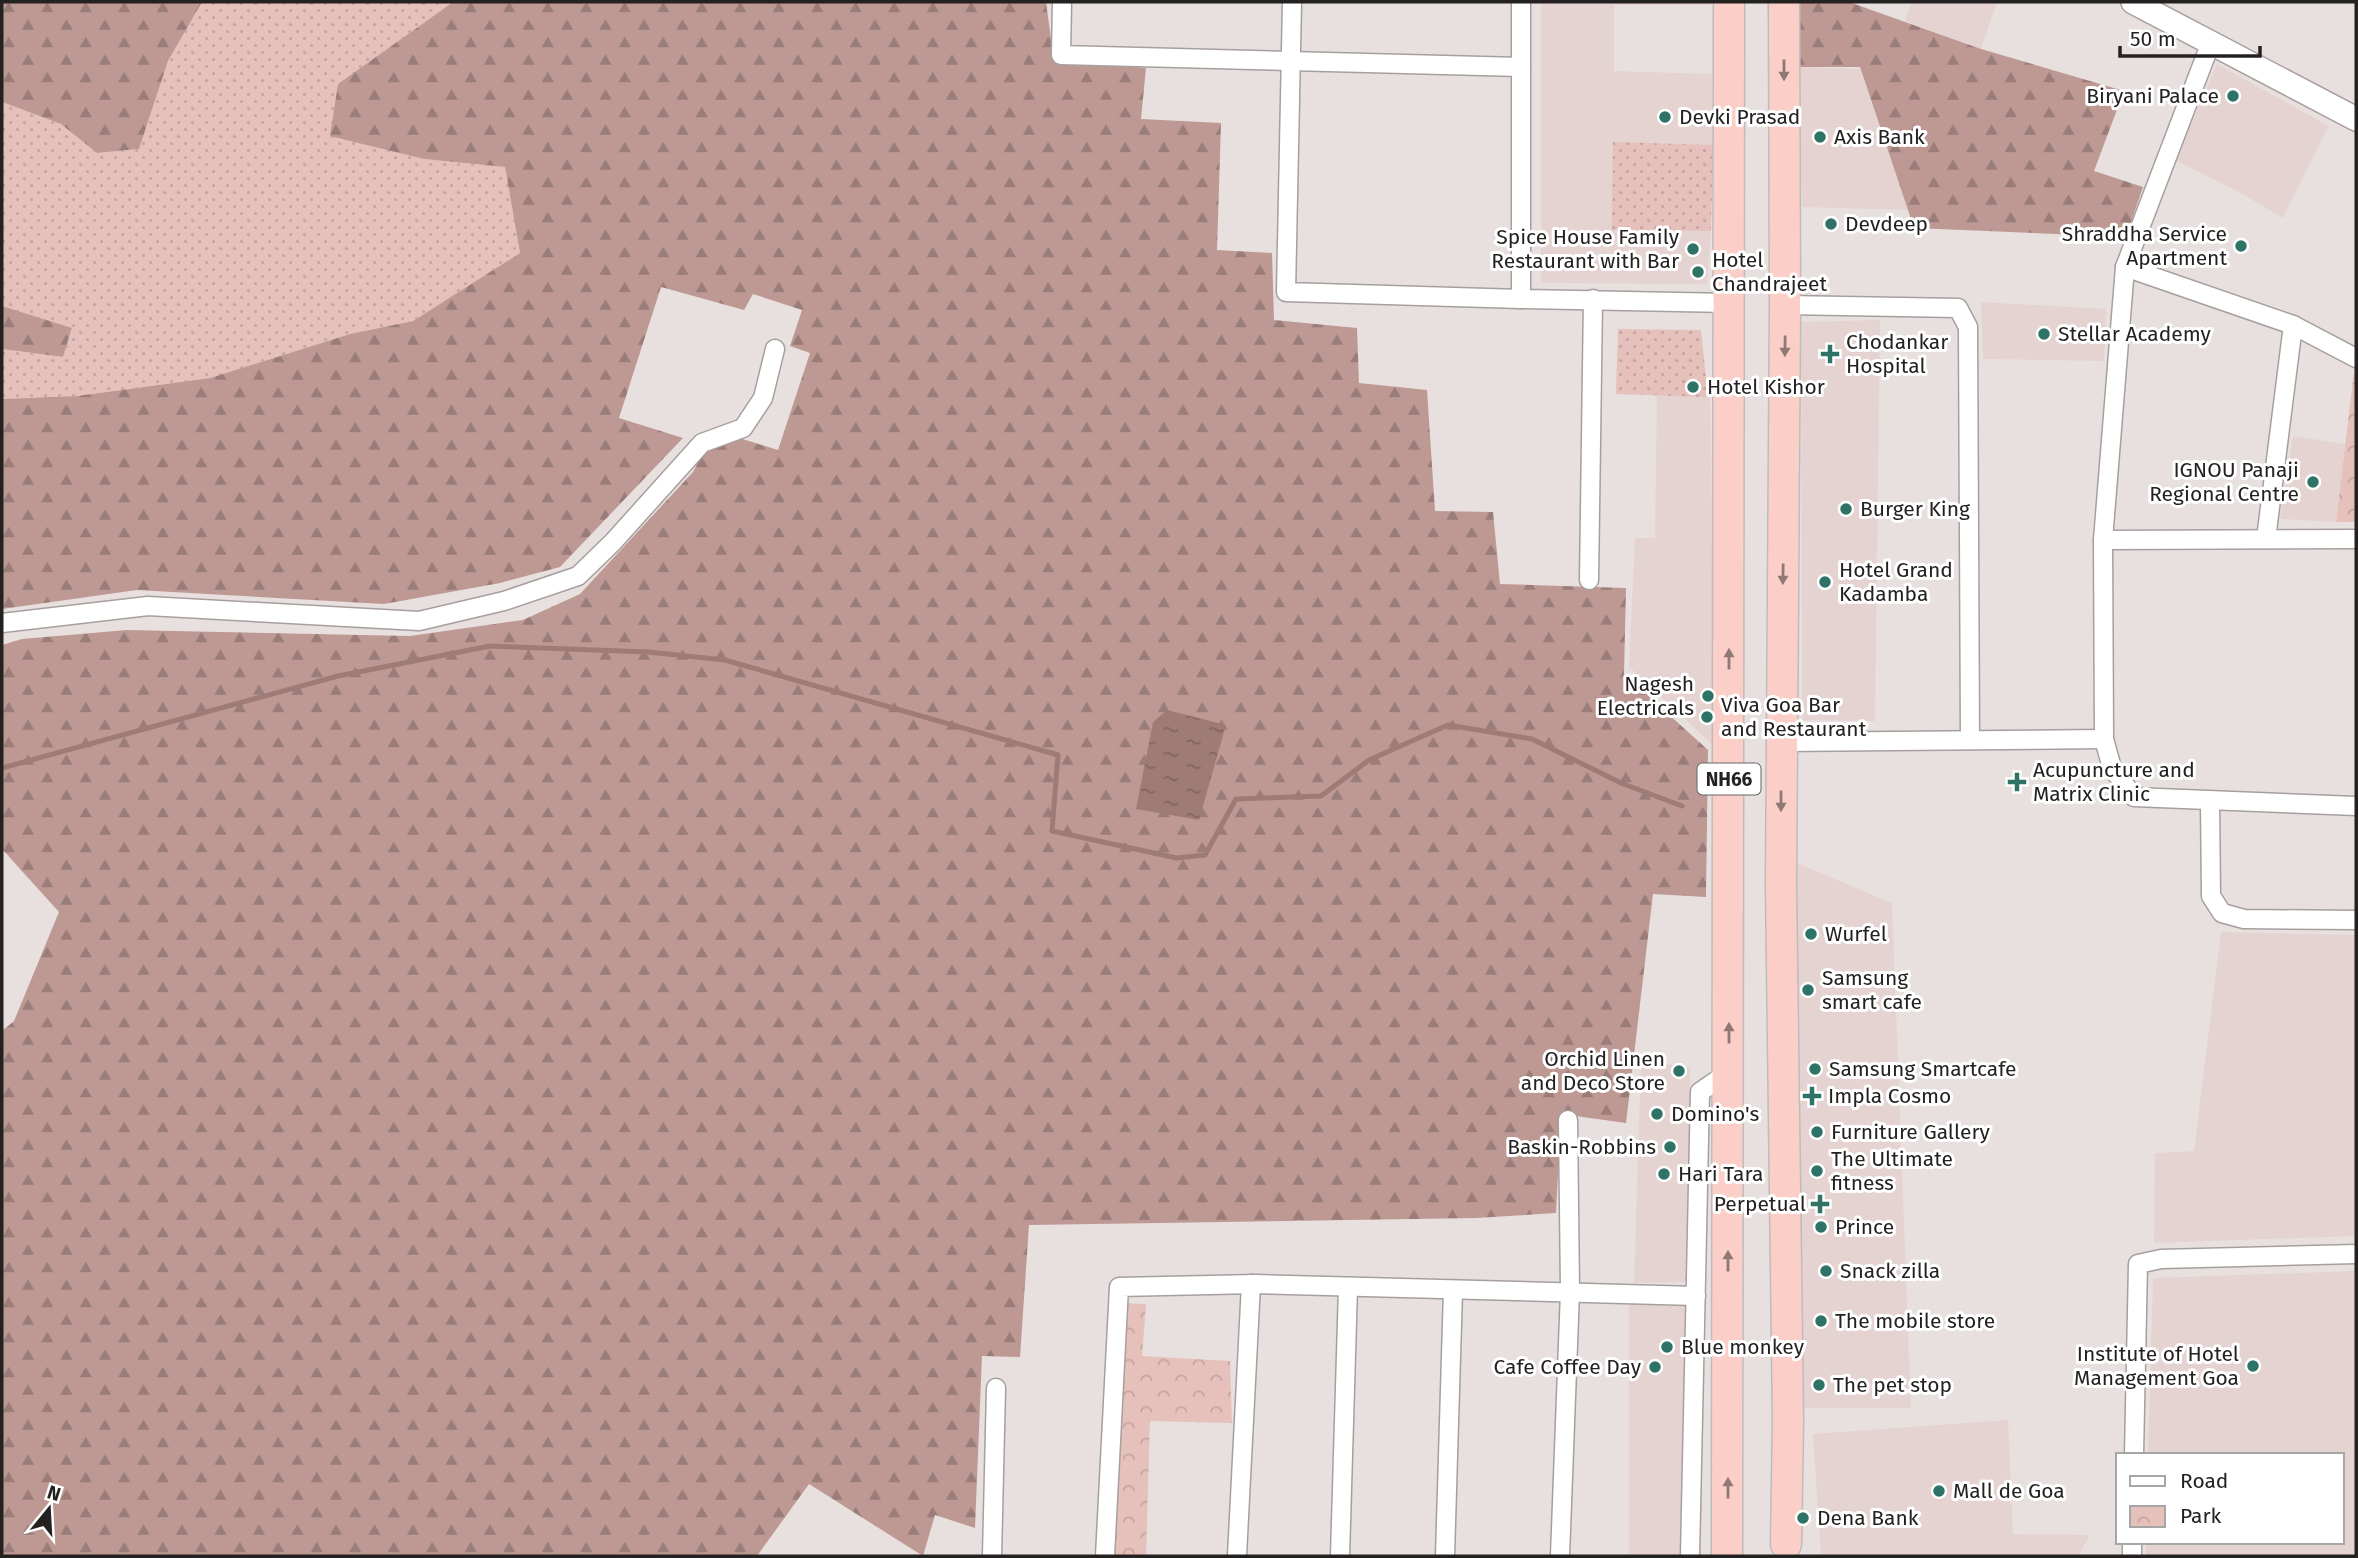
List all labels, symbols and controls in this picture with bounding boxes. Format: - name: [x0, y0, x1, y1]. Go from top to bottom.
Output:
- scale bar: [2120, 14, 2260, 58]
- text: 50 m: [2130, 26, 2176, 52]
- one-way arrow: [1778, 59, 1790, 81]
- place label: Biryani Palace: [2086, 83, 2219, 109]
- marker: Biryani Palace: [2225, 88, 2241, 104]
- place label: Devki Prasad: [1679, 104, 1800, 130]
- marker: Devki Prasad: [1657, 109, 1673, 125]
- place label: Axis Bank: [1834, 124, 1925, 150]
- marker: Axis Bank: [1812, 129, 1828, 145]
- place label: Devdeep: [1845, 211, 1928, 237]
- marker: Devdeep: [1823, 216, 1839, 232]
- place label: Shraddha Service Apartment: [2062, 221, 2227, 271]
- place label: Spice House Family Restaurant with Bar: [1491, 224, 1680, 274]
- marker: Shraddha Service Apartment: [2233, 238, 2249, 254]
- marker: Spice House Family Restaurant with Bar: [1685, 241, 1701, 257]
- place label: Hotel Chandrajeet: [1712, 247, 1827, 297]
- marker: Hotel Chandrajeet: [1690, 264, 1706, 280]
- place label: Stellar Academy: [2058, 321, 2212, 347]
- marker: Stellar Academy: [2036, 326, 2052, 342]
- place label: Chodankar Hospital: [1846, 329, 1948, 379]
- one-way arrow: [1779, 336, 1790, 358]
- marker: Chodankar Hospital: [1820, 344, 1840, 364]
- place label: Hotel Kishor: [1707, 374, 1825, 400]
- marker: Hotel Kishor: [1685, 379, 1701, 395]
- place label: IGNOU Panaji Regional Centre: [2149, 457, 2299, 507]
- marker: IGNOU Panaji Regional Centre: [2305, 474, 2321, 490]
- place label: Burger King: [1860, 496, 1970, 522]
- marker: Burger King: [1838, 501, 1854, 517]
- place label: Hotel Grand Kadamba: [1839, 557, 1953, 607]
- one-way arrow: [1777, 563, 1788, 585]
- marker: Hotel Grand Kadamba: [1817, 574, 1833, 590]
- one-way arrow: [1723, 647, 1735, 669]
- place label: Nagesh Electricals: [1597, 671, 1694, 721]
- marker: Nagesh Electricals: [1700, 688, 1716, 704]
- place label: Viva Goa Bar and Restaurant: [1721, 692, 1867, 742]
- marker: Viva Goa Bar and Restaurant: [1699, 709, 1715, 725]
- place label: Acupuncture and Matrix Clinic: [2033, 757, 2195, 807]
- road number: NH66: [1698, 764, 1760, 794]
- marker: Acupuncture and Matrix Clinic: [2007, 772, 2027, 792]
- one-way arrow: [1775, 791, 1787, 813]
- place label: Wurfel: [1825, 921, 1887, 947]
- marker: Wurfel: [1803, 926, 1819, 942]
- place label: Samsung smart cafe: [1822, 965, 1922, 1015]
- marker: Samsung smart cafe: [1800, 982, 1816, 998]
- one-way arrow: [1723, 1022, 1735, 1044]
- place label: Orchid Linen and Deco Store: [1521, 1046, 1665, 1096]
- place label: Samsung Smartcafe: [1829, 1056, 2016, 1082]
- marker: Samsung Smartcafe: [1807, 1061, 1823, 1077]
- marker: Orchid Linen and Deco Store: [1671, 1063, 1687, 1079]
- place label: Impla Cosmo: [1828, 1083, 1951, 1109]
- marker: Impla Cosmo: [1802, 1086, 1822, 1106]
- place label: Domino's: [1671, 1101, 1759, 1127]
- marker: Domino's: [1649, 1106, 1665, 1122]
- place label: Furniture Gallery: [1831, 1119, 1991, 1145]
- marker: Furniture Gallery: [1809, 1124, 1825, 1140]
- place label: Baskin-Robbins: [1507, 1134, 1656, 1160]
- marker: Baskin-Robbins: [1662, 1139, 1678, 1155]
- place label: The Ultimate fitness: [1831, 1146, 1953, 1196]
- place label: Hari Tara: [1678, 1161, 1763, 1187]
- marker: The Ultimate fitness: [1809, 1163, 1825, 1179]
- marker: Hari Tara: [1656, 1166, 1672, 1182]
- place label: Perpetual: [1714, 1191, 1806, 1217]
- marker: Perpetual: [1812, 1196, 1828, 1212]
- place label: Prince: [1835, 1214, 1894, 1240]
- marker: Prince: [1813, 1219, 1829, 1235]
- one-way arrow: [1722, 1249, 1734, 1271]
- place label: Snack zilla: [1840, 1258, 1940, 1284]
- marker: Snack zilla: [1818, 1263, 1834, 1279]
- place label: The mobile store: [1835, 1308, 1995, 1334]
- marker: The mobile store: [1813, 1313, 1829, 1329]
- place label: Blue monkey: [1681, 1334, 1805, 1360]
- marker: Blue monkey: [1659, 1339, 1675, 1355]
- place label: Institute of Hotel Management Goa: [2074, 1341, 2239, 1391]
- place label: Cafe Coffee Day: [1494, 1354, 1642, 1380]
- marker: Institute of Hotel Management Goa: [2245, 1358, 2261, 1374]
- marker: Cafe Coffee Day: [1647, 1359, 1663, 1375]
- place label: The pet stop: [1833, 1372, 1952, 1398]
- marker: The pet stop: [1811, 1377, 1827, 1393]
- legend: [2116, 1453, 2344, 1544]
- text: Road: [2180, 1468, 2228, 1494]
- north arrow: [14, 1474, 84, 1544]
- one-way arrow: [1722, 1477, 1733, 1499]
- place label: Mall de Goa: [1953, 1478, 2065, 1504]
- text: N: [45, 1480, 64, 1506]
- marker: Mall de Goa: [1931, 1483, 1947, 1499]
- text: Park: [2180, 1503, 2222, 1529]
- place label: Dena Bank: [1817, 1505, 1919, 1531]
- marker: Dena Bank: [1795, 1510, 1811, 1526]

